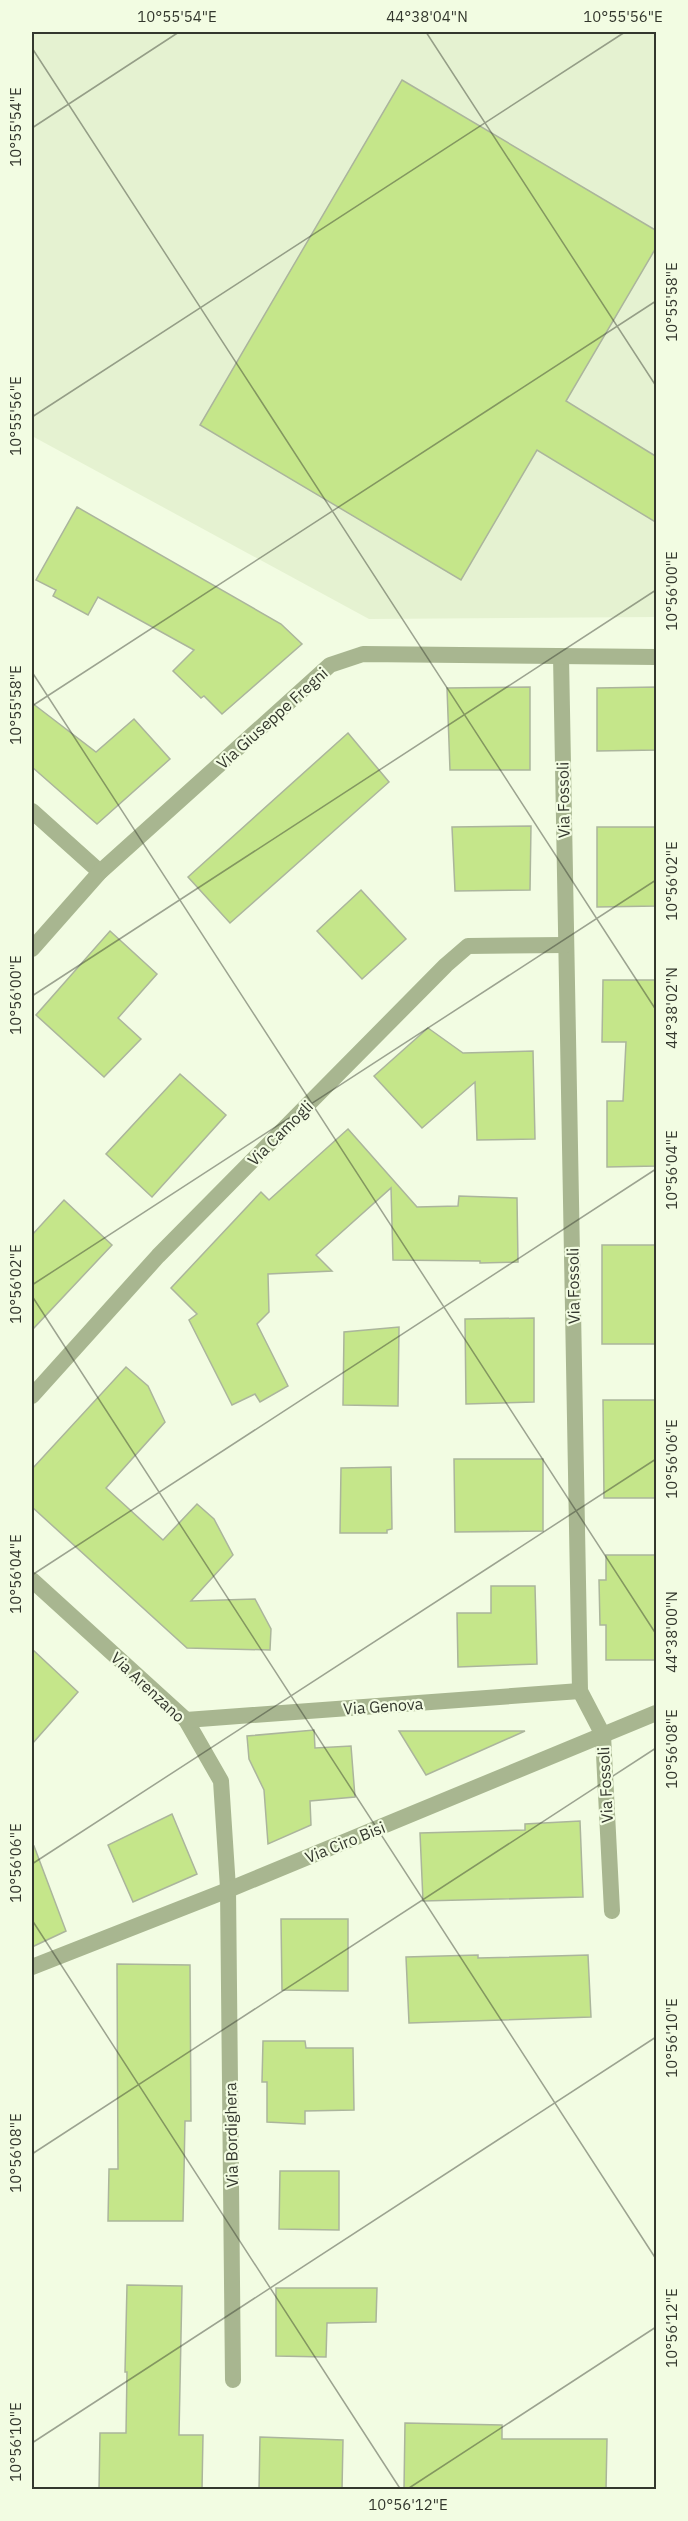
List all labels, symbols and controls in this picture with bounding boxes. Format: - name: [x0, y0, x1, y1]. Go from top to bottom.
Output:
- text: 10°55'54"E: [137, 7, 217, 26]
- text: 44°38'04"N: [386, 7, 468, 26]
- text: 10°55'56"E: [583, 7, 663, 26]
- text: 10°55'54"E: [6, 87, 25, 167]
- text: 10°55'58"E: [662, 262, 681, 342]
- text: 10°55'56"E: [6, 376, 25, 456]
- text: 10°56'00"E: [662, 551, 681, 631]
- street label: Via Giuseppe Fregni: [212, 663, 332, 773]
- text: 10°55'58"E: [6, 665, 25, 745]
- street label: Via Fossoli: [552, 762, 574, 838]
- text: 10°56'02"E: [662, 841, 681, 921]
- text: 10°56'00"E: [6, 955, 25, 1035]
- text: 44°38'02"N: [662, 967, 681, 1049]
- street label: Via Camogli: [243, 1096, 317, 1170]
- text: 10°56'04"E: [662, 1130, 681, 1210]
- text: 10°56'02"E: [6, 1244, 25, 1324]
- street label: Via Fossoli: [562, 1248, 584, 1324]
- text: 10°56'06"E: [662, 1419, 681, 1499]
- text: 10°56'04"E: [6, 1534, 25, 1614]
- text: 44°38'00"N: [662, 1591, 681, 1673]
- street label: Via Arenzano: [107, 1648, 189, 1726]
- street label: Via Genova: [342, 1693, 424, 1719]
- text: 10°56'08"E: [662, 1709, 681, 1789]
- street label: Via Fossoli: [593, 1746, 617, 1824]
- street label: Via Ciro Bisi: [302, 1817, 388, 1867]
- text: 10°56'06"E: [6, 1823, 25, 1903]
- text: 10°56'10"E: [662, 1998, 681, 2078]
- street label: Via Bordighera: [220, 2082, 242, 2188]
- text: 10°56'08"E: [6, 2113, 25, 2193]
- text: 10°56'12"E: [662, 2288, 681, 2368]
- text: 10°56'10"E: [6, 2402, 25, 2482]
- text: 10°56'12"E: [368, 2495, 448, 2514]

